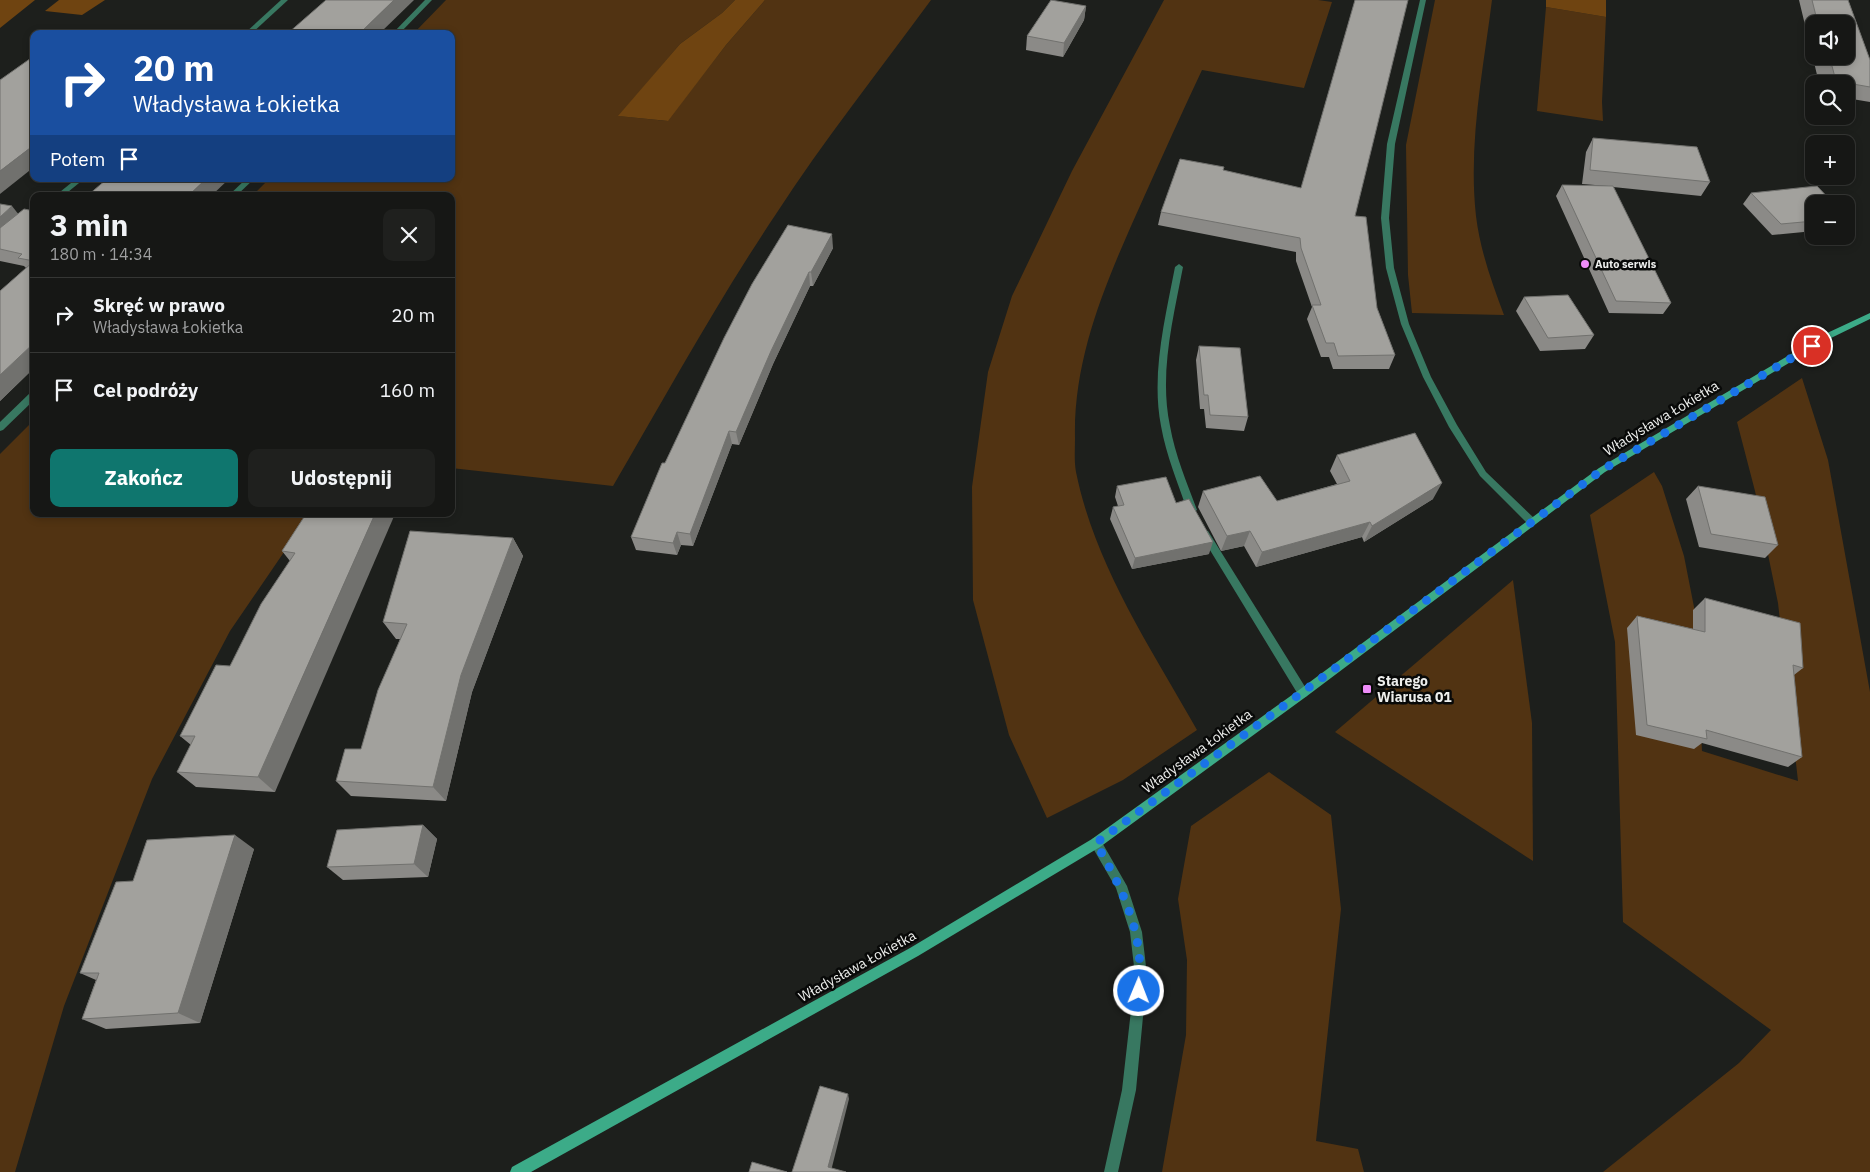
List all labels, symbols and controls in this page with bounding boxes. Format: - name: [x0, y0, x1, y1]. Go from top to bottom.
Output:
- map controls: [1805, 15, 1855, 245]
- button: sound: [1805, 15, 1855, 65]
- text: 20 m: [133, 45, 215, 91]
- icon: right: [50, 50, 115, 115]
- button: search: [1805, 75, 1855, 125]
- text: Władysława Łokietka: [133, 89, 340, 118]
- button: +: [1805, 135, 1855, 185]
- icon: arrive: [115, 145, 143, 173]
- text: Potem: [50, 147, 105, 171]
- button: −: [1805, 195, 1855, 245]
- text: 3 min: [50, 205, 128, 244]
- button: close: [383, 209, 435, 261]
- text: 180 m · 14:34: [50, 244, 152, 264]
- place label: Auto serwis: [1595, 257, 1657, 271]
- marker: Auto serwis: [1579, 258, 1591, 270]
- text: Skręć w prawo: [93, 293, 225, 317]
- icon: right: [50, 301, 78, 329]
- text: 20 m: [391, 303, 435, 327]
- text: Władysława Łokietka: [93, 317, 243, 337]
- pin: [1791, 325, 1833, 367]
- icon: arrive: [1798, 332, 1826, 360]
- icon: arrive: [50, 376, 78, 404]
- street label: Władysława Łokietka: [1600, 376, 1722, 460]
- text: Cel podróży: [93, 378, 198, 402]
- text: 160 m: [380, 378, 435, 402]
- button: Zakończ: [50, 449, 238, 507]
- button: Udostępnij: [248, 449, 435, 507]
- place label: Starego Wiarusa 01: [1377, 672, 1452, 706]
- marker: Starego Wiarusa 01: [1361, 683, 1373, 695]
- street label: Władysława Łokietka: [1139, 705, 1256, 797]
- street label: Władysława Łokietka: [795, 926, 919, 1006]
- position arrow: [1112, 964, 1164, 1016]

